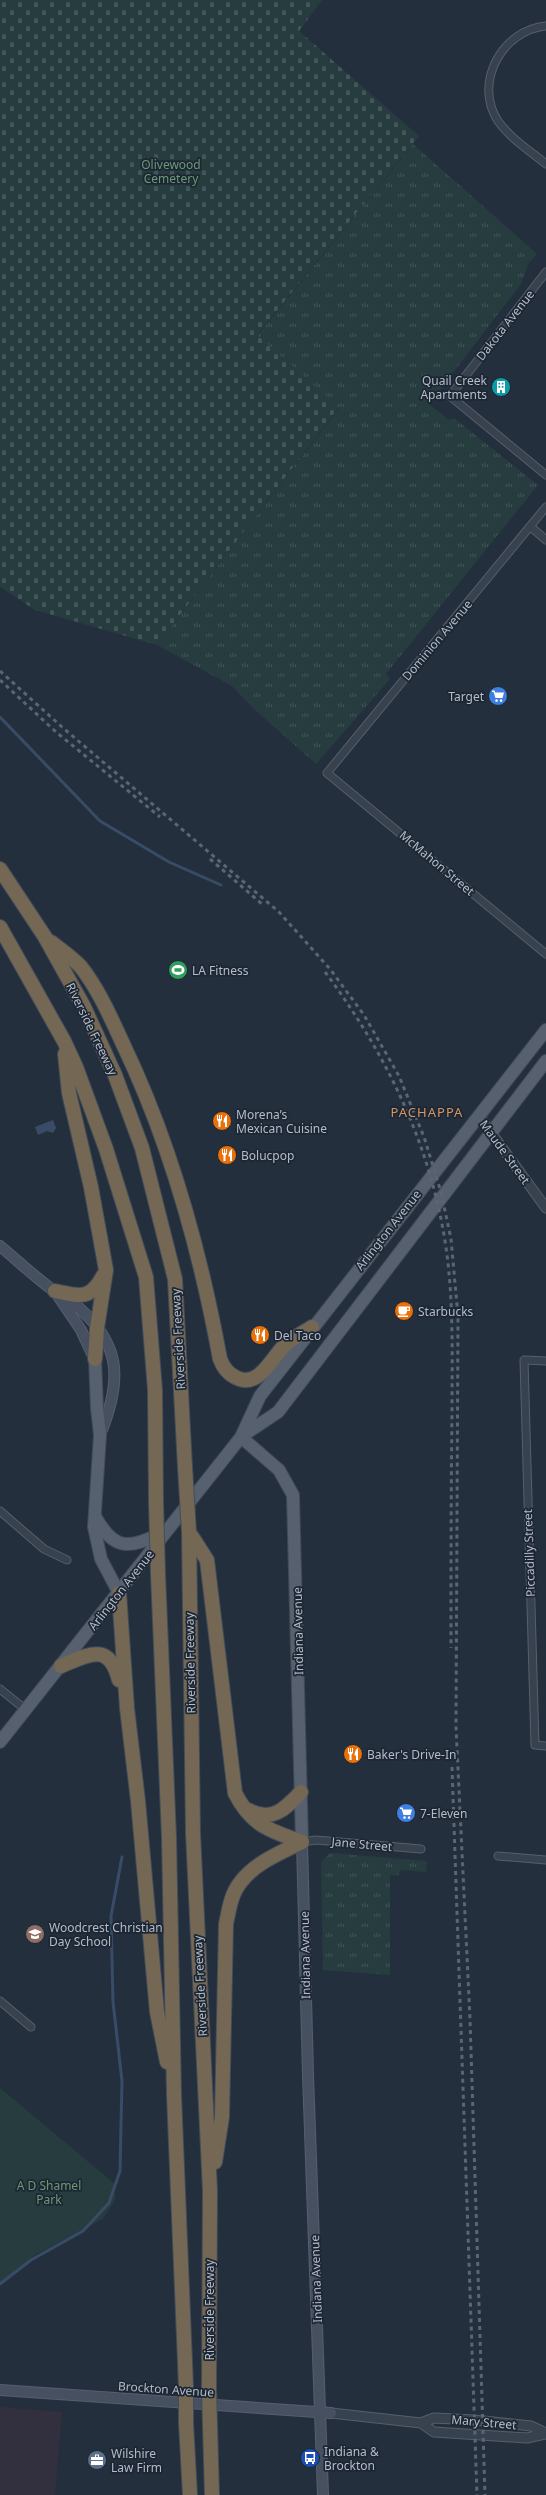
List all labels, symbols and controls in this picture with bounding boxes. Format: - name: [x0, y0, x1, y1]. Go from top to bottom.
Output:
- park label: Olivewood Cemetery: [141, 156, 201, 187]
- street label: Dakota Avenue: [472, 286, 538, 364]
- place label: Quail Creek Apartments: [420, 372, 488, 403]
- building icon: Quail Creek Apartments: [490, 376, 512, 398]
- street label: Dominion Avenue: [398, 596, 476, 684]
- supermarket icon: Target: [487, 685, 509, 707]
- place label: Target: [448, 688, 485, 705]
- street label: McMahon Street: [396, 827, 479, 900]
- sports icon: LA Fitness: [167, 959, 189, 981]
- place label: LA Fitness: [192, 962, 249, 979]
- street label: Riverside Freeway: [62, 980, 122, 1079]
- district label: PACHAPPA: [391, 1103, 463, 1121]
- place label: Morena’s Mexican Cuisine: [236, 1106, 327, 1137]
- restaurant icon: Morena’s Mexican Cuisine: [211, 1110, 233, 1132]
- street label: Maude Street: [476, 1116, 535, 1188]
- restaurant icon: Bolucpop: [216, 1144, 238, 1166]
- place label: Bolucpop: [241, 1147, 294, 1164]
- street label: Arlington Avenue: [351, 1186, 425, 1274]
- street label: Riverside Freeway: [167, 1287, 189, 1390]
- cafe icon: Starbucks: [393, 1300, 415, 1322]
- place label: Starbucks: [418, 1303, 474, 1320]
- restaurant icon: Del Taco: [249, 1324, 271, 1346]
- place label: Del Taco: [274, 1327, 321, 1344]
- street label: Piccadilly Street: [519, 1508, 539, 1597]
- street label: Arlington Avenue: [84, 1546, 158, 1634]
- street label: Indiana Avenue: [289, 1587, 307, 1675]
- street label: Riverside Freeway: [181, 1611, 199, 1714]
- restaurant icon: Baker's Drive-In: [342, 1743, 364, 1765]
- place label: Baker's Drive-In: [367, 1746, 456, 1763]
- supermarket icon: 7-Eleven: [395, 1802, 417, 1824]
- place label: 7-Eleven: [420, 1805, 467, 1822]
- street label: Jane Street: [330, 1833, 394, 1855]
- street label: Indiana Avenue: [296, 1911, 314, 1999]
- place label: Woodcrest Christian Day School: [49, 1919, 163, 1950]
- school or university icon: Woodcrest Christian Day School: [24, 1923, 46, 1945]
- street label: Riverside Freeway: [189, 1934, 211, 2037]
- park label: A D Shamel Park: [17, 2177, 81, 2208]
- street label: Indiana Avenue: [306, 2234, 326, 2323]
- street label: Riverside Freeway: [201, 2259, 218, 2361]
- street label: Brockton Avenue: [117, 2377, 215, 2401]
- street label: Mary Street: [451, 2411, 518, 2433]
- place label: Indiana & Brockton: [324, 2443, 379, 2474]
- place label: Wilshire Law Firm: [111, 2445, 162, 2476]
- bus stop icon: Indiana & Brockton: [299, 2447, 321, 2469]
- office icon: Wilshire Law Firm: [86, 2449, 108, 2471]

